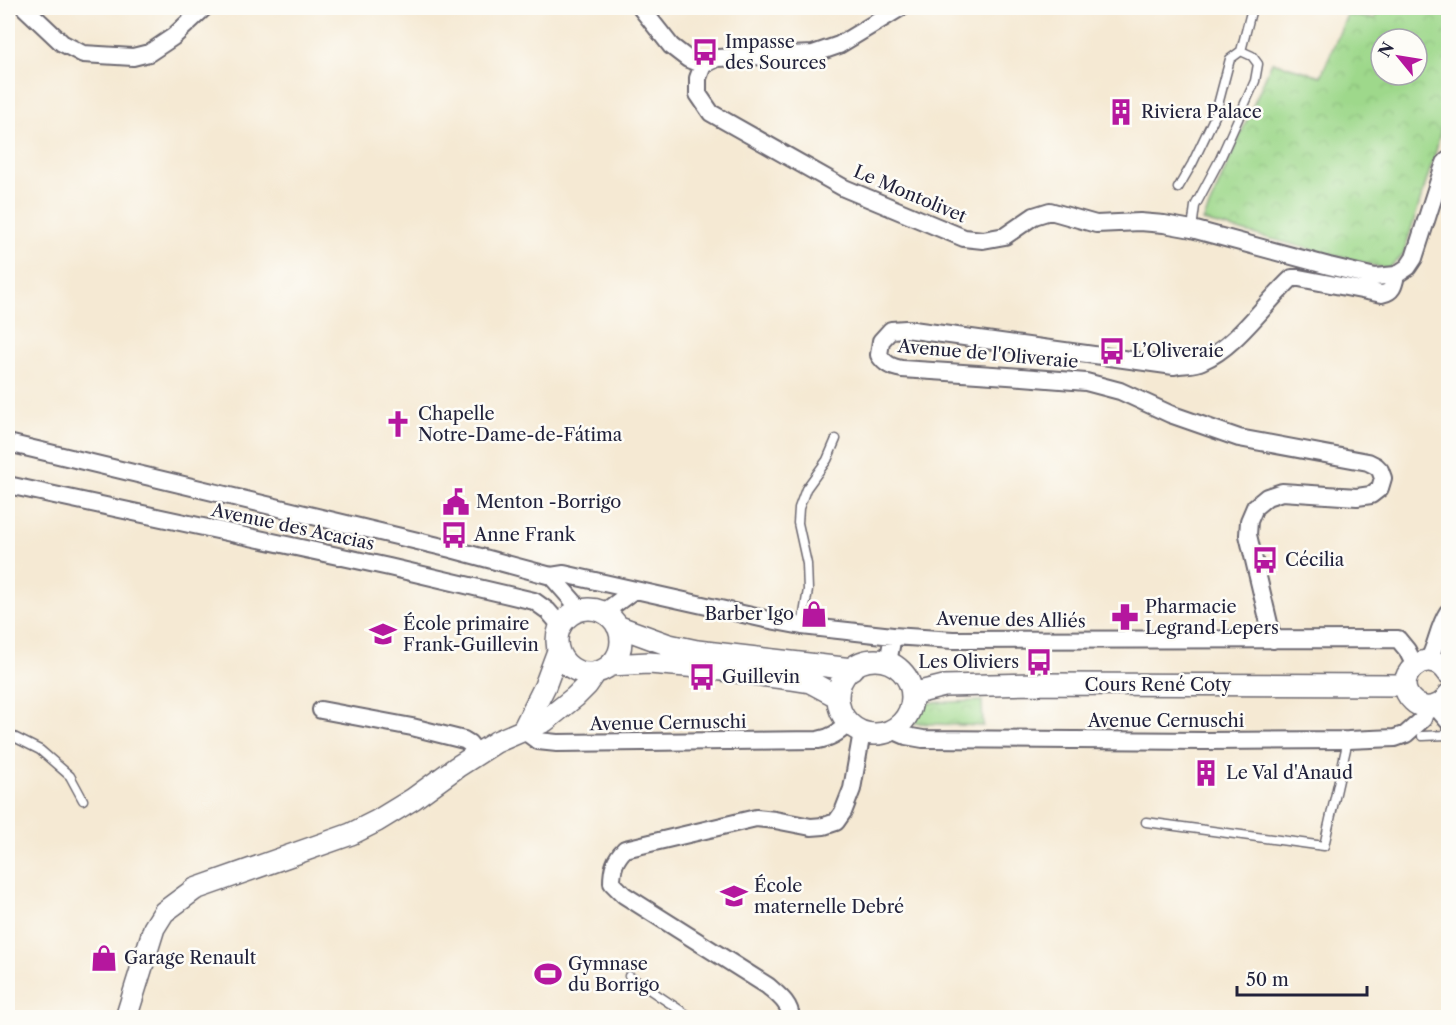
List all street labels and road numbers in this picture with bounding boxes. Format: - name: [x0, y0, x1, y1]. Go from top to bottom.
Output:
- street label: Le Montolivet: [850, 160, 970, 228]
- street label: Avenue de l'Oliveraie: [896, 335, 1079, 373]
- street label: Avenue des Acacias: [209, 499, 376, 555]
- street label: Avenue des Alliés: [935, 608, 1086, 632]
- street label: Cours René Coty: [1085, 674, 1232, 696]
- street label: Avenue Cernuschi: [1087, 710, 1245, 732]
- street label: Avenue Cernuschi: [588, 711, 747, 735]

